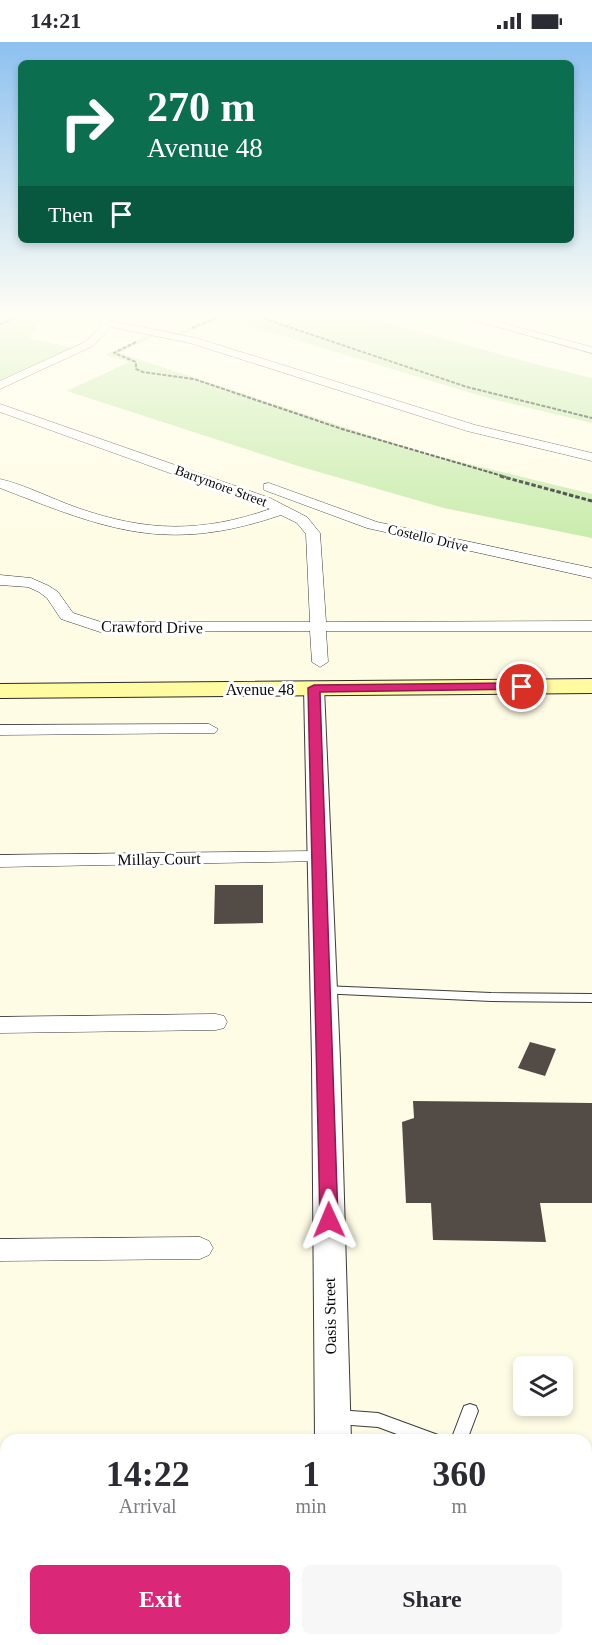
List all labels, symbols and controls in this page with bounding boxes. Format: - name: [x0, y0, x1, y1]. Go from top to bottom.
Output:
- text: 14:21: [30, 8, 81, 33]
- icon: right: [48, 84, 126, 162]
- text: 270 m: [147, 84, 256, 130]
- text: Avenue 48: [147, 133, 263, 163]
- icon: arrive: [105, 198, 138, 231]
- text: Then: [48, 202, 93, 227]
- street label: Barrymore Street: [173, 462, 269, 510]
- street label: Costello Drive: [386, 521, 470, 555]
- street label: Crawford Drive: [101, 618, 203, 636]
- pin: [496, 661, 547, 712]
- icon: arrive: [505, 670, 538, 703]
- street label: Avenue 48: [226, 681, 294, 698]
- street label: Millay Court: [117, 850, 201, 869]
- position arrow: [297, 1188, 361, 1252]
- street label: Oasis Street: [321, 1277, 339, 1355]
- map controls: [513, 1356, 573, 1416]
- button: layers: [513, 1356, 573, 1416]
- text: 14:22: [106, 1454, 190, 1494]
- text: 1: [302, 1454, 320, 1494]
- text: 360: [432, 1454, 486, 1494]
- text: Arrival: [119, 1495, 177, 1517]
- text: min: [295, 1495, 327, 1517]
- text: m: [452, 1495, 467, 1517]
- button: Exit: [30, 1565, 290, 1634]
- button: Share: [302, 1565, 562, 1634]

